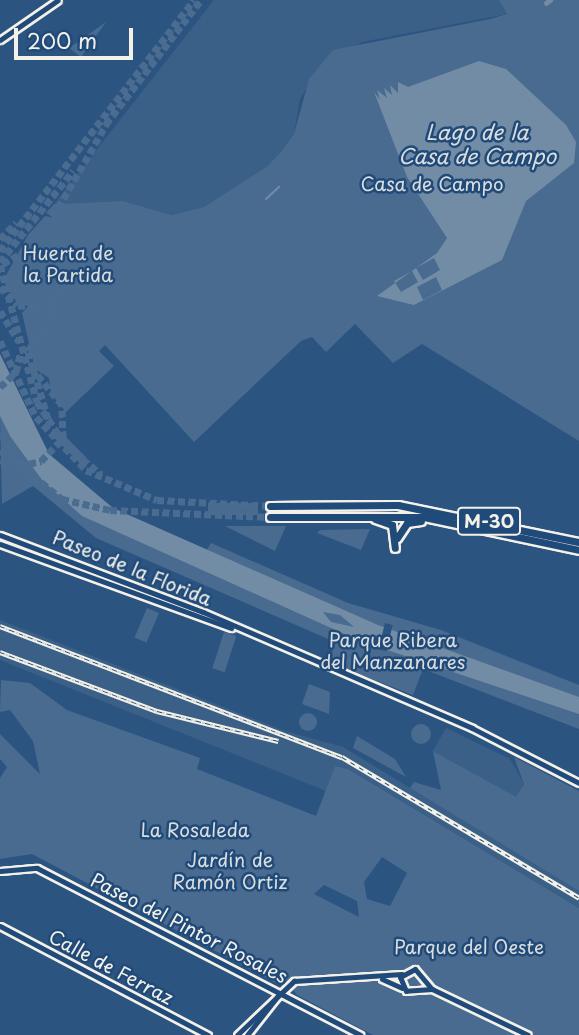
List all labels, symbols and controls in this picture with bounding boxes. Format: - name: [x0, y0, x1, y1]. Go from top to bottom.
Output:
- scale bar: [18, 14, 136, 58]
- text: 200 m: [27, 24, 97, 56]
- water label: Lago de la Casa de Campo: [397, 118, 557, 168]
- park label: Casa de Campo: [360, 173, 504, 195]
- park label: Huerta de la Partida: [22, 242, 114, 286]
- road number: M-30: [456, 506, 522, 536]
- street label: Paseo de la Florida: [48, 525, 216, 611]
- park label: Parque Ribera del Manzanares: [320, 629, 466, 673]
- park label: La Rosaleda: [140, 819, 250, 841]
- park label: Jardín de Ramón Ortiz: [172, 849, 288, 893]
- street label: Paseo del Pintor Rosales: [85, 868, 293, 988]
- street label: Calle de Ferraz: [45, 925, 177, 1009]
- park label: Parque del Oeste: [393, 936, 545, 958]

